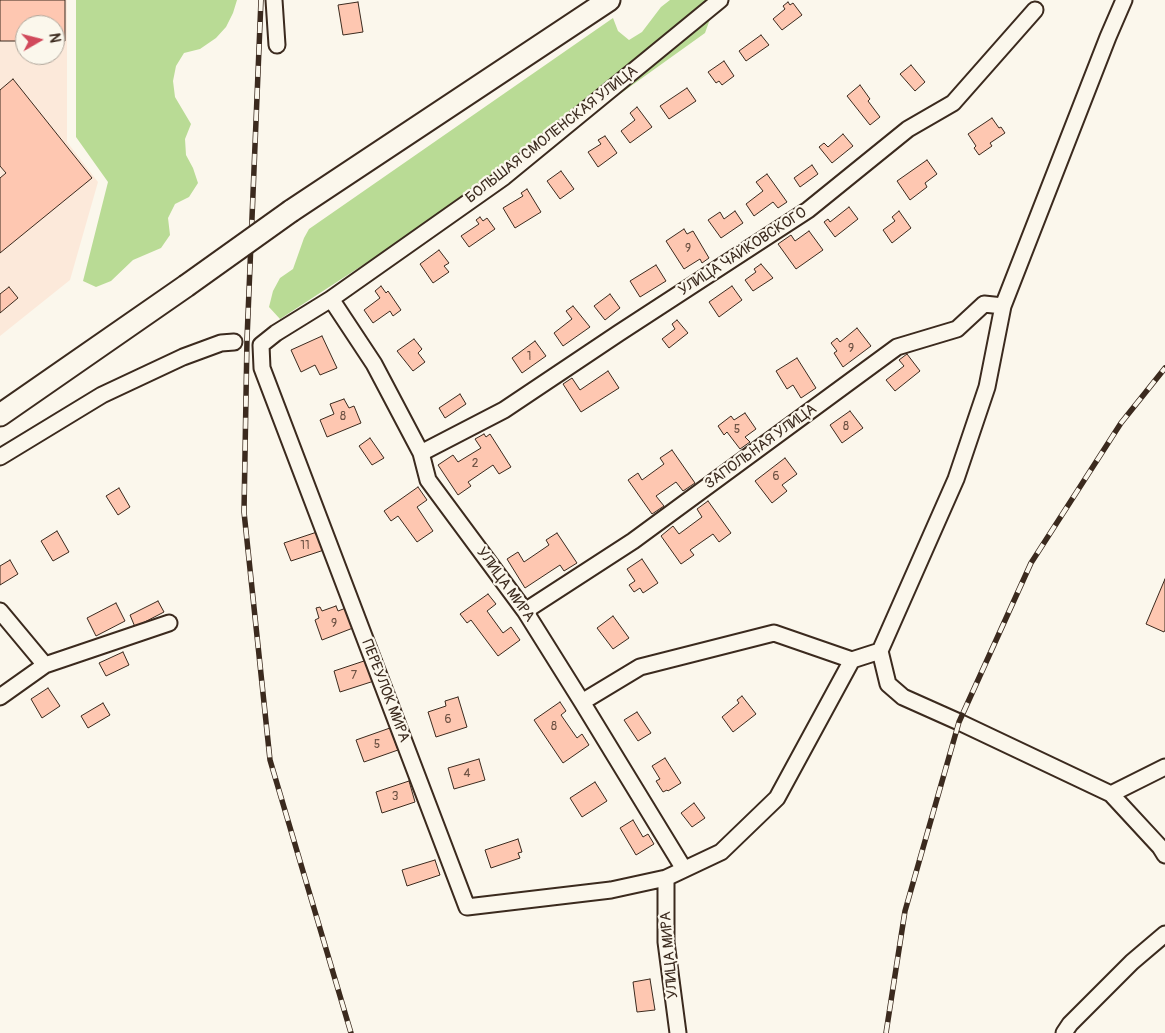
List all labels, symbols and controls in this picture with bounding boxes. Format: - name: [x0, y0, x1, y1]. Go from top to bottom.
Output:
- north arrow: [15, 15, 65, 65]
- text: N: [45, 32, 63, 44]
- street label: БОЛЬШАЯ СМОЛЕНСКАЯ УЛИЦА: [462, 62, 642, 208]
- street label: УЛИЦА ЧАЙКОВСКОГО: [676, 204, 810, 300]
- house number: 9: [685, 242, 691, 256]
- house number: 9: [848, 342, 854, 356]
- house number: 1: [527, 350, 531, 364]
- street label: ЗАПОЛЬНАЯ УЛИЦА: [702, 400, 820, 494]
- house number: 8: [340, 410, 346, 424]
- house number: 8: [843, 420, 849, 434]
- house number: 5: [734, 423, 740, 437]
- house number: 2: [472, 457, 478, 471]
- house number: 6: [773, 470, 779, 484]
- house number: 11: [300, 539, 310, 553]
- street label: УЛИЦА МИРА: [472, 544, 538, 626]
- house number: 9: [331, 617, 337, 631]
- street label: ПЕРЕУЛОК МИРА: [357, 637, 413, 745]
- house number: 7: [351, 669, 357, 683]
- house number: 6: [445, 713, 451, 727]
- house number: 8: [551, 720, 557, 734]
- house number: 5: [374, 738, 380, 752]
- house number: 4: [464, 767, 470, 781]
- house number: 3: [392, 790, 398, 804]
- street label: УЛИЦА МИРА: [657, 911, 683, 999]

